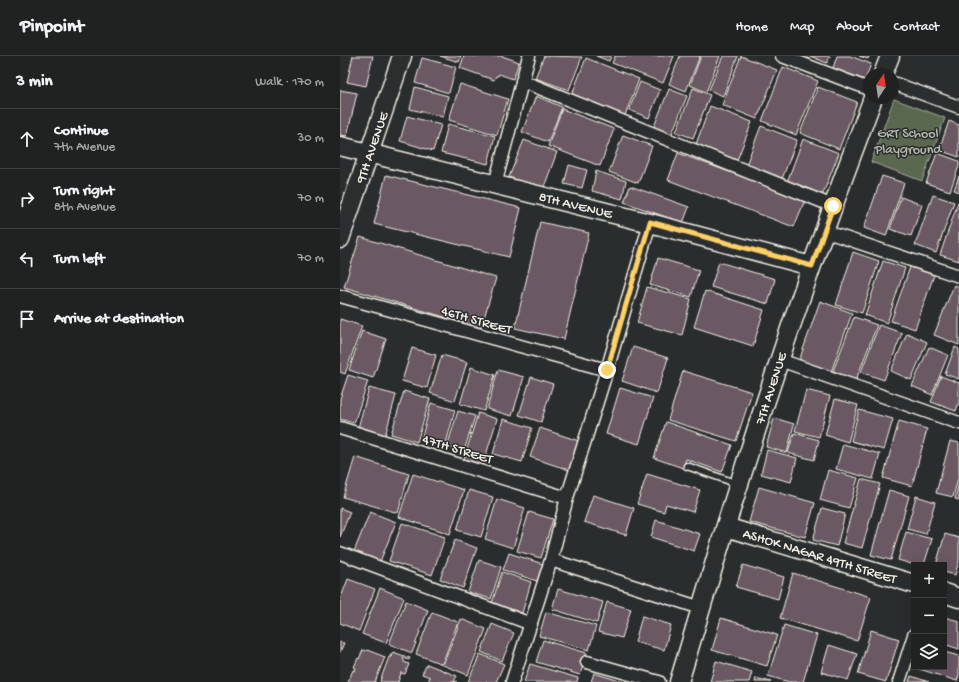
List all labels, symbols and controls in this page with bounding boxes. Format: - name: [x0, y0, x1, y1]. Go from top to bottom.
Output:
- text: Pinpoint: [20, 16, 84, 39]
- text: Home: [736, 19, 768, 36]
- text: Map: [790, 19, 814, 36]
- text: About: [836, 19, 872, 36]
- text: Contact: [894, 19, 939, 36]
- north arrow: [863, 68, 899, 104]
- text: 3 min: [16, 72, 53, 92]
- text: Walk · 170 m: [255, 75, 324, 90]
- street label: 9TH AVENUE: [353, 109, 394, 187]
- text: Continue: [54, 122, 108, 140]
- park label: GRT School Playground: [873, 126, 943, 159]
- icon: ahead: [16, 128, 38, 150]
- text: 30 m: [298, 131, 324, 146]
- text: 7th Avenue: [54, 140, 115, 155]
- text: Turn right: [54, 182, 114, 200]
- icon: right: [16, 188, 38, 210]
- street label: 8TH AVENUE: [537, 189, 615, 224]
- text: 70 m: [298, 191, 324, 206]
- route start: [824, 197, 842, 215]
- text: 8th Avenue: [54, 200, 116, 215]
- icon: left: [16, 248, 38, 270]
- text: Turn left: [54, 250, 105, 268]
- text: 70 m: [298, 251, 324, 266]
- street label: 46TH STREET: [439, 303, 514, 340]
- icon: arrive: [16, 308, 38, 330]
- text: Arrive at destination: [54, 310, 184, 328]
- street label: 7TH AVENUE: [752, 349, 792, 428]
- route end: [598, 361, 616, 379]
- street label: 47TH STREET: [420, 432, 495, 469]
- street label: ASHOK NAGAR 49TH STREET: [740, 526, 899, 589]
- map controls: [911, 562, 947, 670]
- button: +: [911, 562, 947, 598]
- button: −: [911, 598, 947, 634]
- button: layers: [911, 634, 947, 670]

